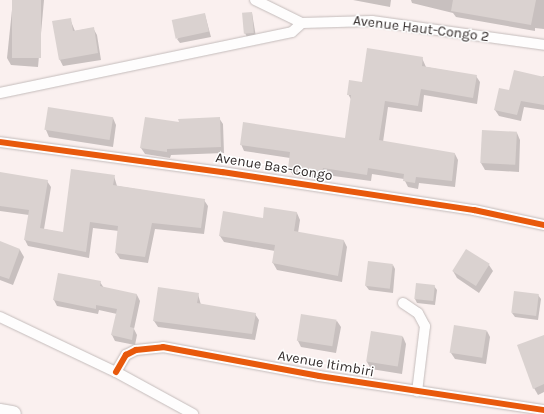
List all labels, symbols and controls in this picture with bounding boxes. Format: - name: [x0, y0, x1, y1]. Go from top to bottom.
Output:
- street label: Avenue Haut-Congo 2: [352, 12, 490, 46]
- street label: Avenue Bas-Congo: [214, 149, 334, 185]
- street label: Avenue Itimbiri: [277, 347, 375, 381]

